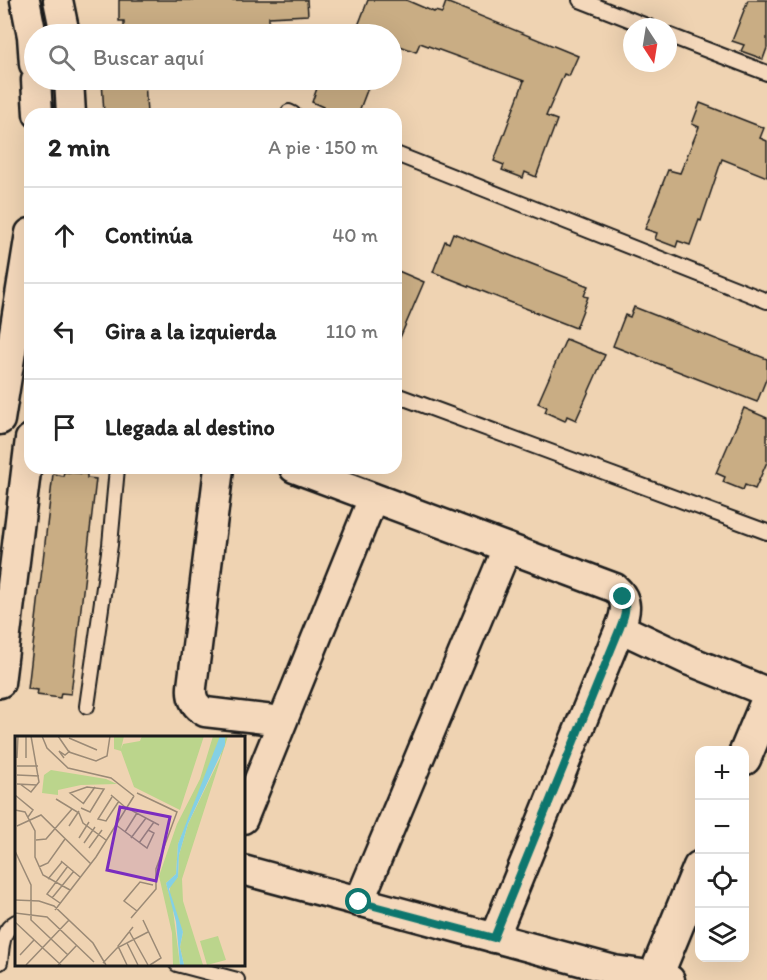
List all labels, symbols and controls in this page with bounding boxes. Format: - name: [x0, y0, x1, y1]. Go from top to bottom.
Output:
- north arrow: [623, 18, 677, 72]
- search box: [24, 24, 402, 90]
- icon: search: [45, 41, 78, 74]
- text: Buscar aquí: [93, 44, 204, 71]
- text: 2 min: [48, 131, 110, 163]
- text: A pie · 150 m: [268, 135, 378, 159]
- icon: ahead: [48, 219, 81, 252]
- text: Continúa: [105, 222, 193, 249]
- text: 40 m: [332, 223, 378, 247]
- icon: left: [48, 315, 81, 348]
- text: Gira a la izquierda: [105, 318, 276, 345]
- text: 110 m: [326, 319, 378, 343]
- icon: arrive: [48, 411, 81, 444]
- text: Llegada al destino: [105, 414, 275, 441]
- route end: [609, 583, 635, 609]
- inset map: [15, 736, 244, 965]
- map controls: [695, 746, 749, 962]
- button: +: [695, 746, 749, 800]
- button: −: [695, 800, 749, 854]
- button: locate: [695, 854, 749, 908]
- route start: [345, 888, 371, 914]
- button: layers: [695, 908, 749, 962]

